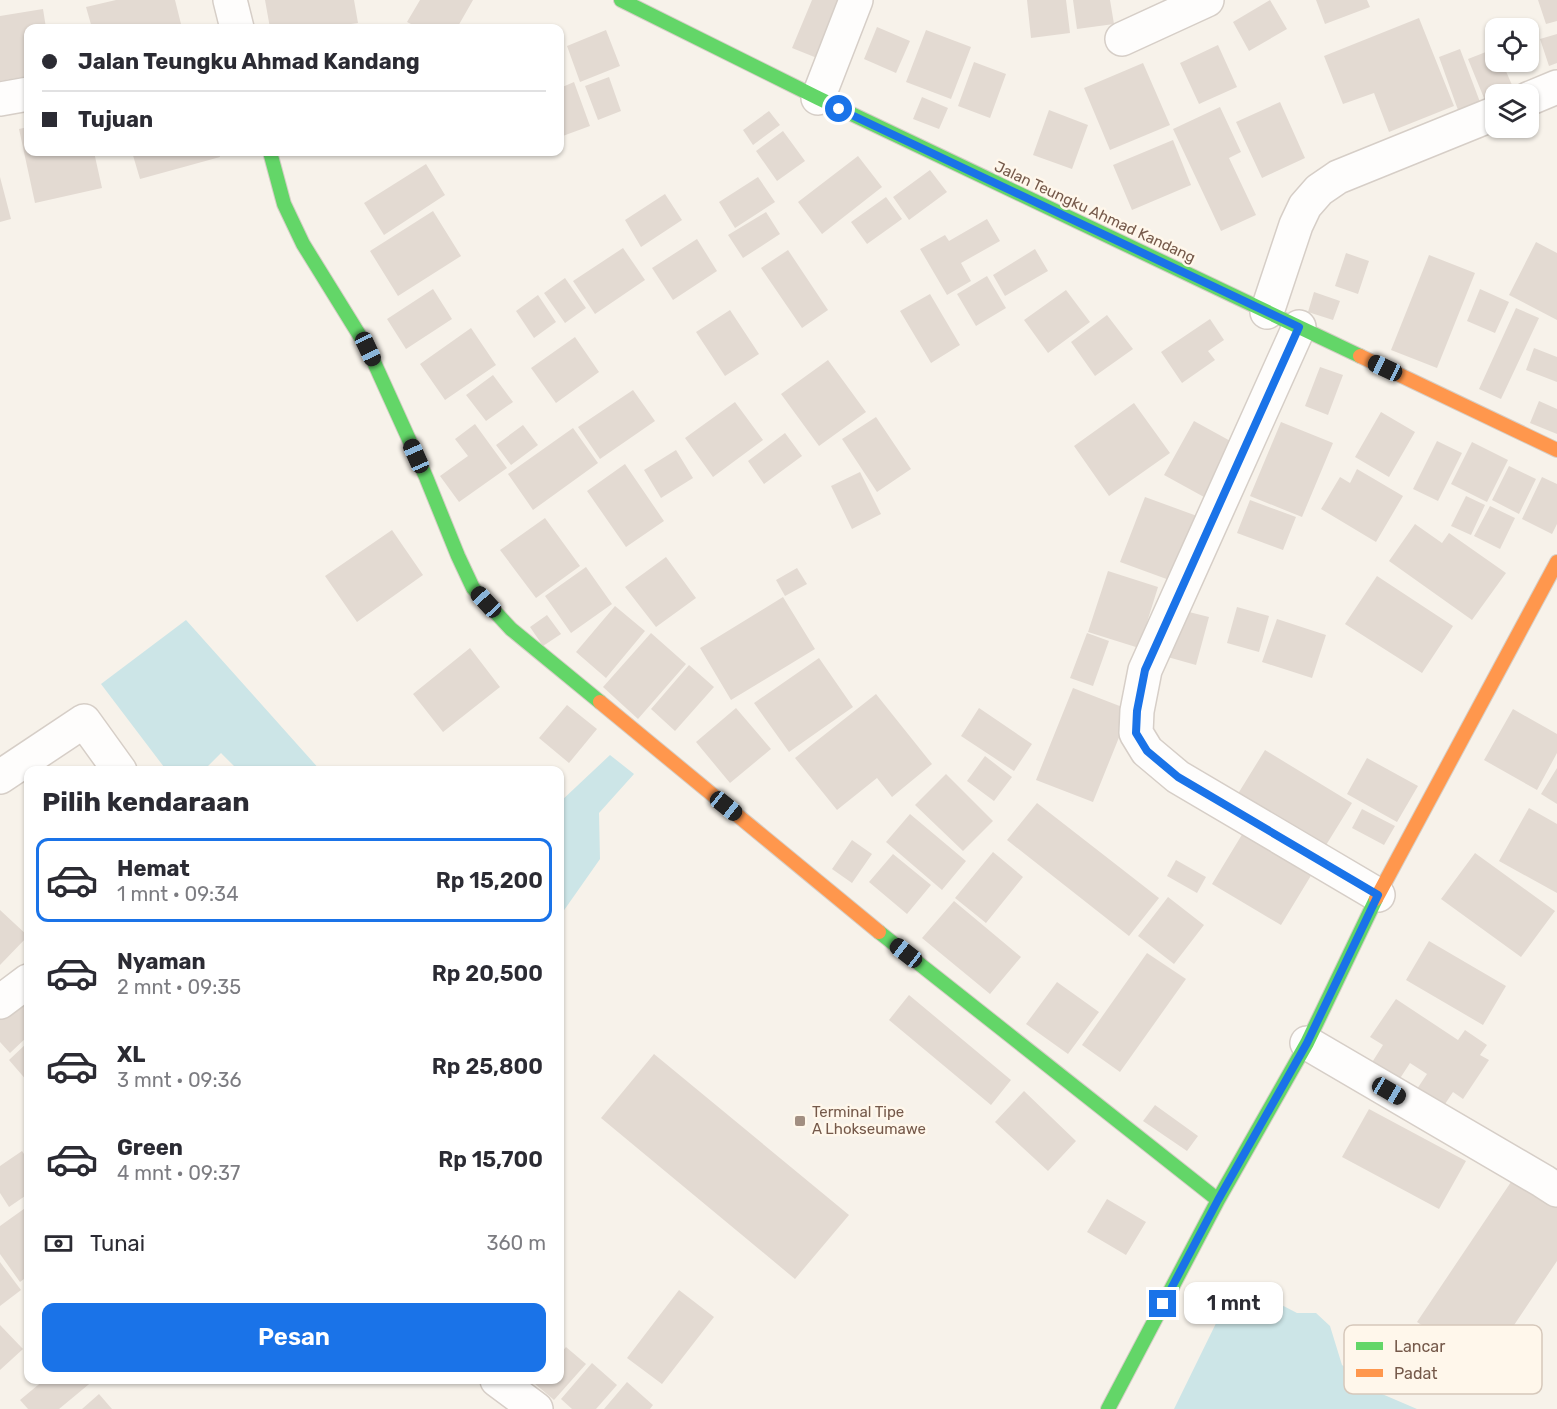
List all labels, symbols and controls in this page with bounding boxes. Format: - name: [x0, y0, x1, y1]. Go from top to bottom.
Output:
- map controls: [1485, 18, 1539, 138]
- button: locate: [1485, 18, 1539, 72]
- text: Jalan Teungku Ahmad Kandang: [78, 48, 420, 75]
- button: layers: [1485, 84, 1539, 138]
- route start: [825, 95, 852, 122]
- text: Tujuan: [78, 106, 153, 133]
- street label: Jalan Teungku Ahmad Kandang: [992, 157, 1198, 267]
- car: [352, 329, 384, 369]
- car: [1365, 352, 1405, 384]
- car: [400, 436, 432, 476]
- car: [467, 583, 505, 621]
- text: Pilih kendaraan: [42, 786, 250, 818]
- car: [706, 788, 746, 824]
- icon: car: [45, 853, 99, 907]
- text: Hemat: [117, 855, 190, 882]
- text: Rp 15,200: [436, 867, 543, 894]
- text: 1 mnt · 09:34: [117, 882, 239, 906]
- car: [886, 935, 926, 971]
- icon: car: [45, 946, 99, 1000]
- text: Nyaman: [117, 948, 206, 975]
- text: Rp 20,500: [432, 960, 543, 987]
- text: 2 mnt · 09:35: [117, 975, 241, 999]
- icon: car: [45, 1039, 99, 1093]
- text: XL: [117, 1041, 145, 1068]
- text: Rp 25,800: [432, 1053, 543, 1080]
- text: 3 mnt · 09:36: [117, 1068, 242, 1092]
- car: [1369, 1074, 1409, 1108]
- place label: Terminal Tipe A Lhokseumawe: [812, 1103, 926, 1138]
- marker: Terminal Tipe A Lhokseumawe: [793, 1114, 807, 1128]
- icon: car: [45, 1132, 99, 1186]
- text: Green: [117, 1134, 183, 1161]
- text: Rp 15,700: [438, 1146, 543, 1173]
- text: 4 mnt · 09:37: [117, 1161, 240, 1185]
- icon: cash: [42, 1227, 75, 1260]
- text: Tunai: [90, 1230, 145, 1257]
- text: 360 m: [487, 1231, 546, 1255]
- callout: 1 mnt: [1184, 1283, 1283, 1325]
- route end: [1149, 1290, 1176, 1317]
- text: 1 mnt: [1207, 1291, 1260, 1315]
- button: Pesan: [42, 1303, 546, 1372]
- legend: [1344, 1325, 1542, 1394]
- text: Lancar: [1394, 1337, 1445, 1356]
- text: Padat: [1394, 1364, 1437, 1383]

